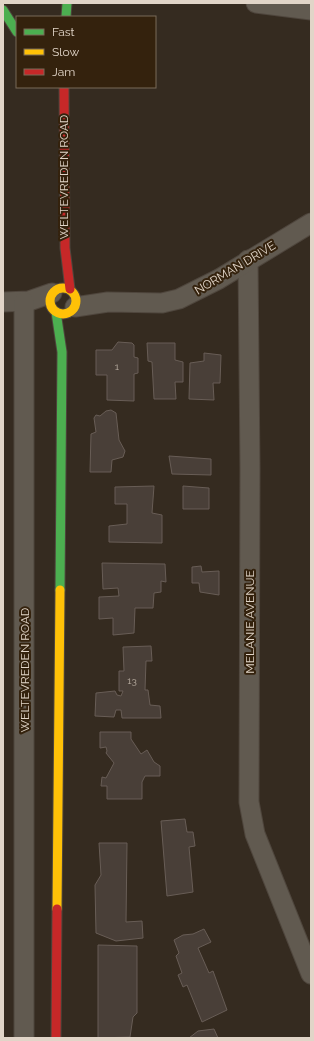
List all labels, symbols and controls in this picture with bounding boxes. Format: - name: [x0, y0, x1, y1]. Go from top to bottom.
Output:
- legend: [16, 16, 156, 88]
- text: Fast: [52, 25, 75, 39]
- text: Slow: [52, 45, 79, 59]
- text: Jam: [52, 65, 75, 79]
- street label: WELTEVREDEN ROAD: [57, 114, 71, 239]
- street label: NORMAN DRIVE: [192, 238, 278, 298]
- house number: 1: [115, 361, 120, 372]
- street label: MELANIE AVENUE: [243, 570, 257, 674]
- street label: WELTEVREDEN ROAD: [18, 607, 32, 732]
- house number: 13: [127, 675, 137, 686]

